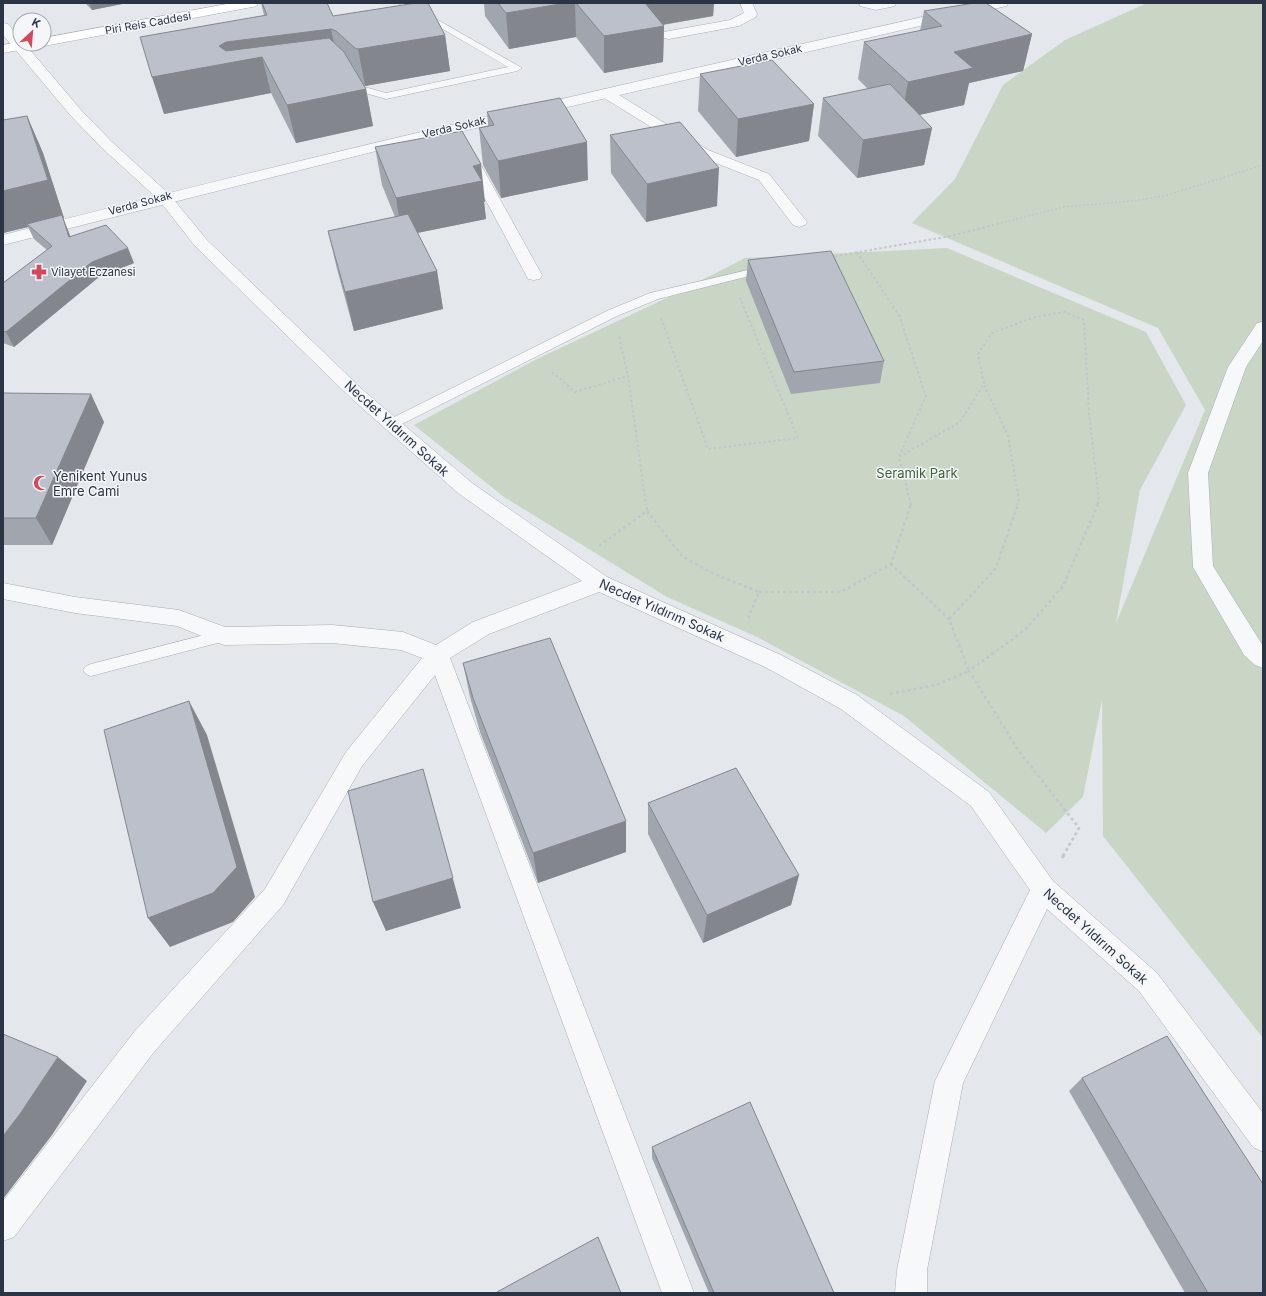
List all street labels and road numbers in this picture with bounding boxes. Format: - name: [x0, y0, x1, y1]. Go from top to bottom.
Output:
- street label: Piri Reis Caddesi: [104, 9, 192, 37]
- street label: Verda Sokak: [737, 41, 803, 69]
- street label: Verda Sokak: [421, 113, 487, 141]
- street label: Verda Sokak: [107, 188, 173, 218]
- street label: Necdet Yıldırım Sokak: [341, 377, 453, 479]
- street label: Necdet Yıldırım Sokak: [597, 575, 727, 645]
- street label: Necdet Yıldırım Sokak: [1040, 885, 1152, 987]

